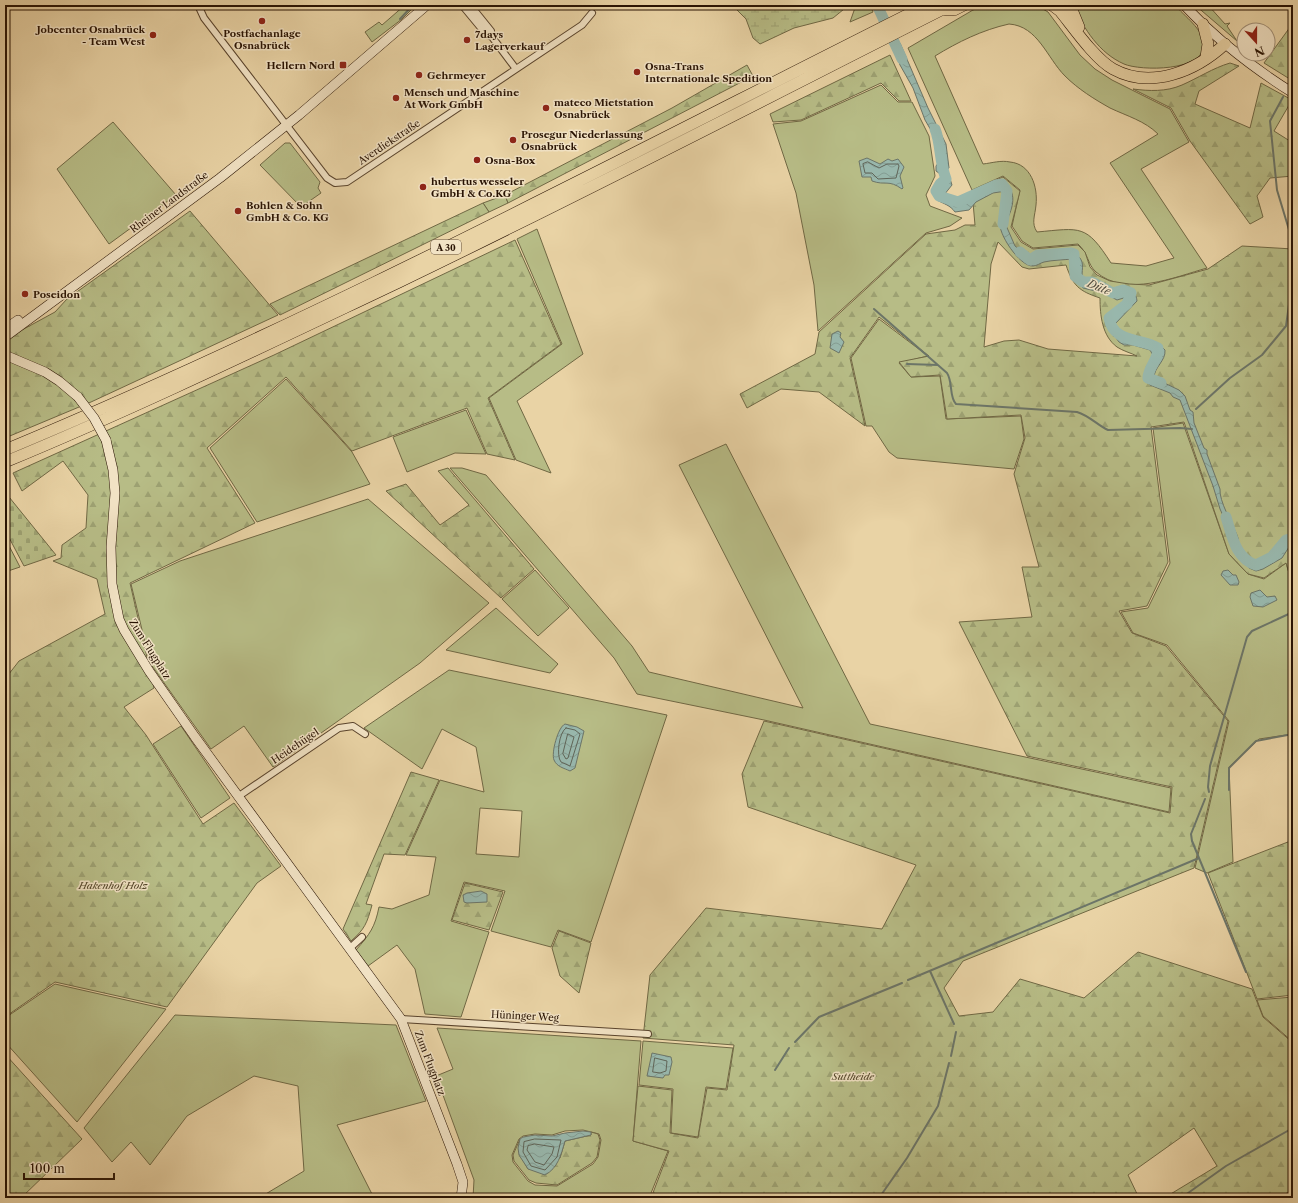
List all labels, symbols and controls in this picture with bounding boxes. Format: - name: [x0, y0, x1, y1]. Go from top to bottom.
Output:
- marker: Postfachanlage Osnabrück: [257, 16, 267, 26]
- north arrow: [1236, 22, 1276, 62]
- place label: Jobcenter Osnabrück - Team West: [35, 23, 145, 48]
- place label: Postfachanlage Osnabrück: [223, 27, 301, 52]
- place label: 7days Lagerverkauf: [475, 28, 546, 53]
- marker: Jobcenter Osnabrück - Team West: [148, 30, 158, 40]
- marker: 7days Lagerverkauf: [462, 35, 472, 45]
- text: N: [1252, 43, 1267, 60]
- place label: Hellern Nord: [267, 59, 335, 72]
- marker: Hellern Nord: [338, 60, 348, 70]
- place label: Osna-Trans Internationale Spedition: [645, 60, 772, 85]
- marker: Osna-Trans Internationale Spedition: [632, 67, 642, 77]
- place label: Gehrmeyer: [427, 69, 486, 82]
- marker: Gehrmeyer: [414, 70, 424, 80]
- place label: Mensch und Maschine At Work GmbH: [403, 86, 519, 111]
- marker: Mensch und Maschine At Work GmbH: [391, 93, 401, 103]
- place label: mateco Mietstation Osnabrück: [554, 96, 654, 121]
- marker: mateco Mietstation Osnabrück: [541, 103, 551, 113]
- street label: Averdiekstraße: [355, 116, 423, 168]
- place label: Prosegur Niederlassung Osnabrück: [521, 128, 643, 153]
- marker: Prosegur Niederlassung Osnabrück: [508, 135, 518, 145]
- place label: Osna-Box: [485, 154, 536, 167]
- marker: Osna-Box: [472, 155, 482, 165]
- street label: Rheiner Landstraße: [127, 168, 211, 236]
- place label: hubertus wesseler GmbH & Co.KG: [431, 175, 524, 200]
- marker: hubertus wesseler GmbH & Co.KG: [418, 182, 428, 192]
- place label: Bohlen & Sohn GmbH & Co. KG: [246, 199, 329, 224]
- marker: Bohlen & Sohn GmbH & Co. KG: [233, 206, 243, 216]
- road number: A 30: [431, 240, 461, 254]
- water label: Düte: [1084, 276, 1113, 298]
- place label: Poseidon: [33, 288, 80, 301]
- marker: Poseidon: [20, 289, 30, 299]
- street label: Zum Flugplatz: [126, 616, 174, 682]
- street label: Heidehügel: [269, 725, 321, 767]
- park label: Hakenhof Holz: [77, 879, 148, 892]
- street label: Hüninger Weg: [491, 1008, 560, 1024]
- street label: Zum Flugplatz: [412, 1029, 448, 1097]
- park label: Suttheide: [831, 1070, 875, 1083]
- scale bar: [24, 1155, 114, 1181]
- text: 100 m: [30, 1161, 65, 1176]

